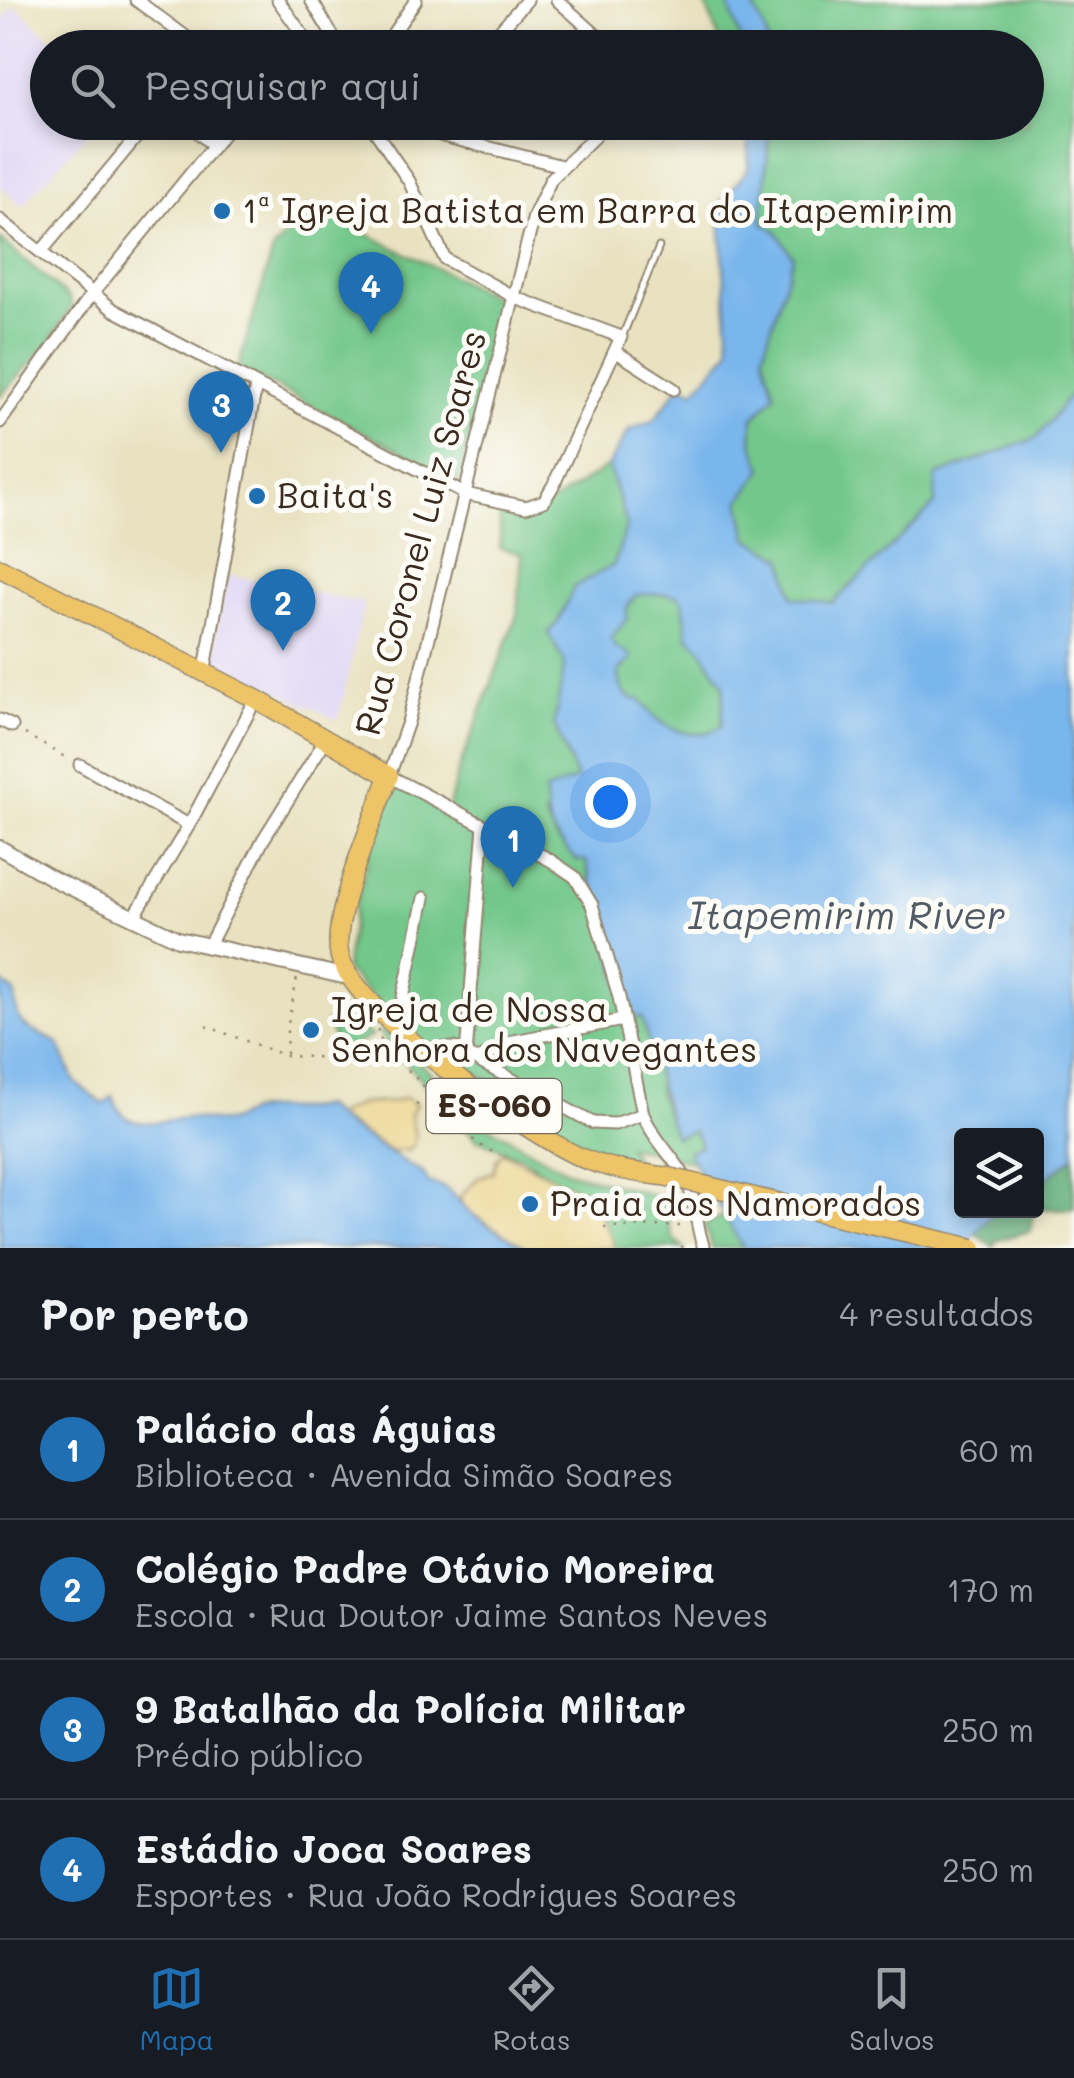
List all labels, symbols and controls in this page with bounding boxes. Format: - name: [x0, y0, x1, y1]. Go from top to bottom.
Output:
- search box: [30, 30, 1044, 140]
- icon: search: [65, 58, 120, 113]
- text: Pesquisar aqui: [145, 60, 421, 110]
- place label: 1ª Igreja Batista em Barra do Itapemirim: [242, 186, 953, 232]
- marker: 1ª Igreja Batista em Barra do Itapemirim: [211, 200, 233, 222]
- pin: 4: [338, 252, 404, 334]
- street label: Rua Coronel Luiz Soares: [343, 325, 495, 740]
- pin: 3: [188, 370, 254, 453]
- place label: Baita's: [277, 471, 393, 517]
- marker: Baita's: [246, 485, 268, 507]
- pin: 2: [250, 568, 316, 651]
- your location: [585, 777, 636, 828]
- pin: 1: [480, 806, 546, 888]
- water label: Itapemirim River: [688, 889, 1006, 939]
- place label: Igreja de Nossa Senhora dos Navegantes: [331, 985, 757, 1071]
- marker: Igreja de Nossa Senhora dos Navegantes: [300, 1019, 322, 1041]
- road number: ES-060: [426, 1079, 562, 1133]
- map controls: [954, 1128, 1044, 1218]
- button: layers: [954, 1128, 1044, 1218]
- place label: Praia dos Namorados: [550, 1179, 921, 1225]
- marker: Praia dos Namorados: [519, 1193, 541, 1215]
- text: Por perto: [40, 1286, 249, 1341]
- text: 4 resultados: [839, 1292, 1034, 1334]
- text: Palácio das Águias: [135, 1403, 497, 1453]
- text: 1: [65, 1428, 80, 1470]
- text: 60 m: [959, 1428, 1034, 1470]
- text: Biblioteca · Avenida Simão Soares: [135, 1453, 673, 1495]
- text: Colégio Padre Otávio Moreira: [135, 1543, 715, 1593]
- text: 2: [64, 1568, 81, 1610]
- text: 170 m: [946, 1568, 1034, 1610]
- text: Escola · Rua Doutor Jaime Santos Neves: [135, 1593, 768, 1635]
- text: 9 Batalhão da Polícia Militar: [135, 1683, 686, 1733]
- text: 3: [63, 1708, 82, 1750]
- text: 250 m: [942, 1708, 1034, 1750]
- text: Prédio público: [135, 1733, 363, 1775]
- text: Estádio Joca Soares: [135, 1823, 532, 1873]
- text: 4: [62, 1848, 83, 1890]
- text: 250 m: [942, 1848, 1034, 1890]
- text: Esportes · Rua João Rodrigues Soares: [135, 1873, 737, 1915]
- tab: Mapa: [139, 1961, 214, 2057]
- tab: Rotas: [493, 1961, 571, 2057]
- tab: Salvos: [849, 1961, 935, 2057]

